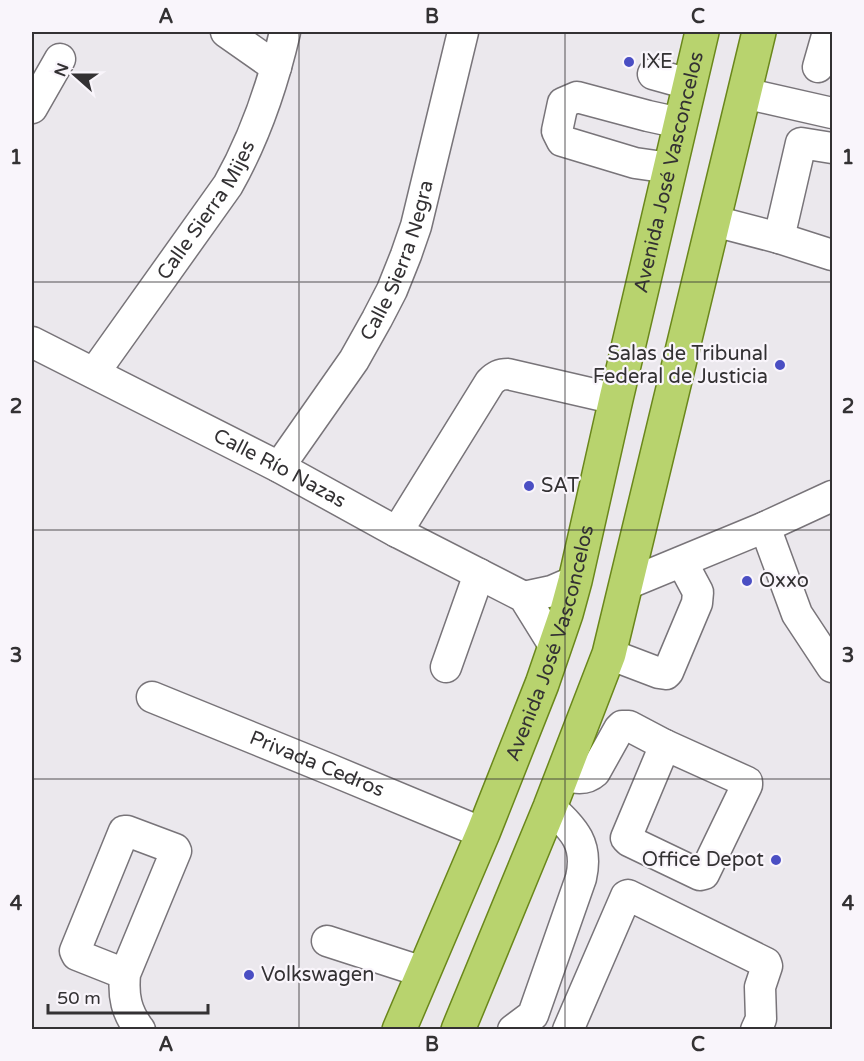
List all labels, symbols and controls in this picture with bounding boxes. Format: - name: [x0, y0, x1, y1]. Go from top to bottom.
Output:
- text: A: [159, 5, 174, 29]
- text: B: [425, 5, 439, 29]
- text: C: [691, 5, 705, 29]
- north arrow: [45, 45, 105, 105]
- street label: Avenida José Vasconcelos: [629, 49, 709, 295]
- place label: IXE: [641, 50, 673, 74]
- marker: IXE: [622, 55, 636, 69]
- text: N: [50, 60, 74, 80]
- street label: Calle Sierra Mijes: [152, 137, 260, 285]
- text: 1: [10, 146, 22, 170]
- text: 1: [842, 146, 854, 170]
- street label: Calle Sierra Negra: [355, 178, 439, 345]
- place label: Salas de Tribunal Federal de Justicia: [593, 342, 768, 389]
- marker: Salas de Tribunal Federal de Justicia: [773, 358, 787, 372]
- text: 2: [10, 395, 22, 419]
- text: 2: [842, 395, 854, 419]
- street label: Calle Río Nazas: [209, 424, 350, 513]
- place label: SAT: [541, 474, 579, 498]
- marker: SAT: [522, 479, 536, 493]
- street label: Avenida José Vasconcelos: [501, 523, 599, 765]
- place label: Oxxo: [759, 569, 809, 593]
- marker: Oxxo: [740, 574, 754, 588]
- text: 3: [10, 644, 22, 668]
- text: 3: [842, 644, 854, 668]
- street label: Privada Cedros: [246, 726, 388, 803]
- place label: Office Depot: [642, 848, 764, 872]
- marker: Office Depot: [769, 853, 783, 867]
- text: 4: [10, 892, 23, 916]
- text: 4: [842, 892, 855, 916]
- place label: Volkswagen: [261, 963, 374, 987]
- marker: Volkswagen: [242, 968, 256, 982]
- scale bar: [48, 977, 208, 1015]
- text: 50 m: [57, 987, 101, 1009]
- text: A: [159, 1033, 174, 1057]
- text: B: [425, 1033, 439, 1057]
- text: C: [691, 1033, 705, 1057]

